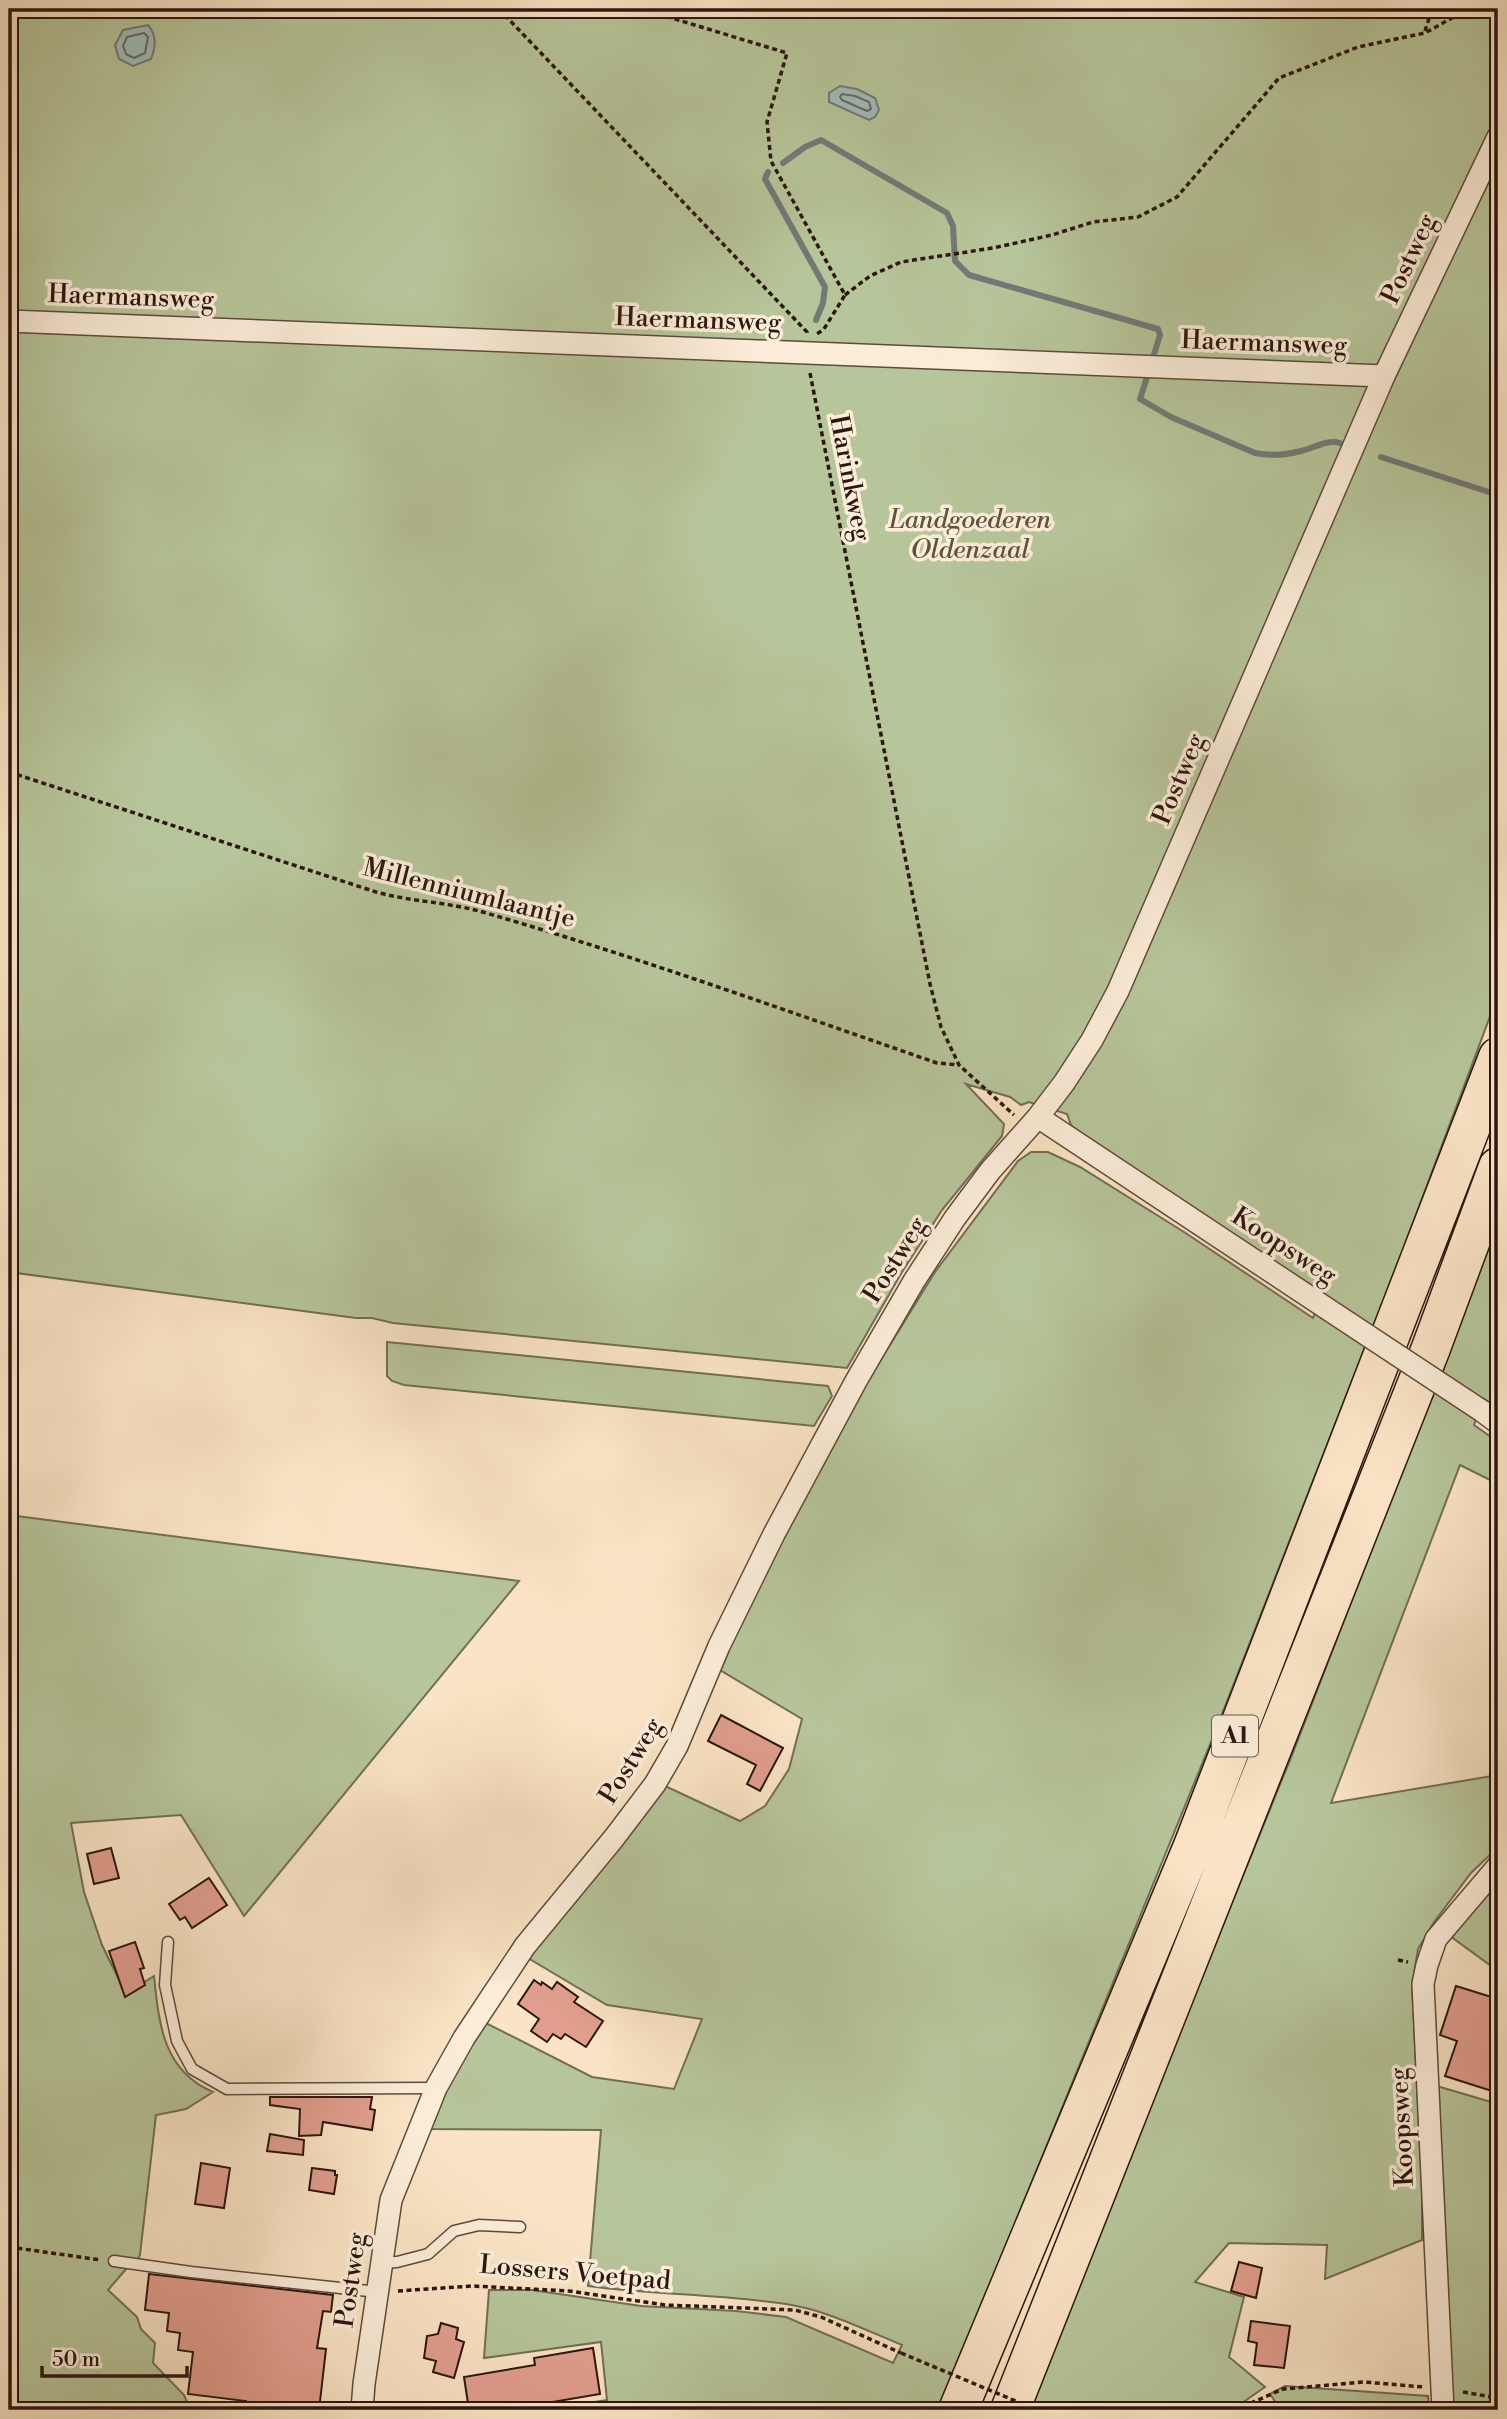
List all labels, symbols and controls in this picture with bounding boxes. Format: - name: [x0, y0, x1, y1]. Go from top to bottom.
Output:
- street label: Postweg: [1374, 208, 1444, 309]
- street label: Haermansweg: [47, 278, 215, 316]
- street label: Haermansweg: [614, 301, 782, 339]
- street label: Haermansweg: [1180, 324, 1348, 362]
- street label: Harinkweg: [822, 412, 878, 544]
- park label: Landgoederen Oldenzaal: [888, 504, 1051, 566]
- street label: Postweg: [1146, 728, 1213, 829]
- street label: Millenniumlaantje: [360, 851, 578, 935]
- street label: Koopsweg: [1225, 1200, 1343, 1292]
- street label: Postweg: [856, 1210, 934, 1309]
- street label: Postweg: [592, 1711, 670, 1810]
- road number: A1: [1212, 1716, 1258, 1756]
- street label: Koopsweg: [1383, 2066, 1421, 2187]
- street label: Postweg: [328, 2230, 374, 2330]
- street label: Lossers Voetpad: [478, 2249, 672, 2297]
- scale bar: [42, 2335, 187, 2379]
- text: 50 m: [52, 2347, 100, 2373]

